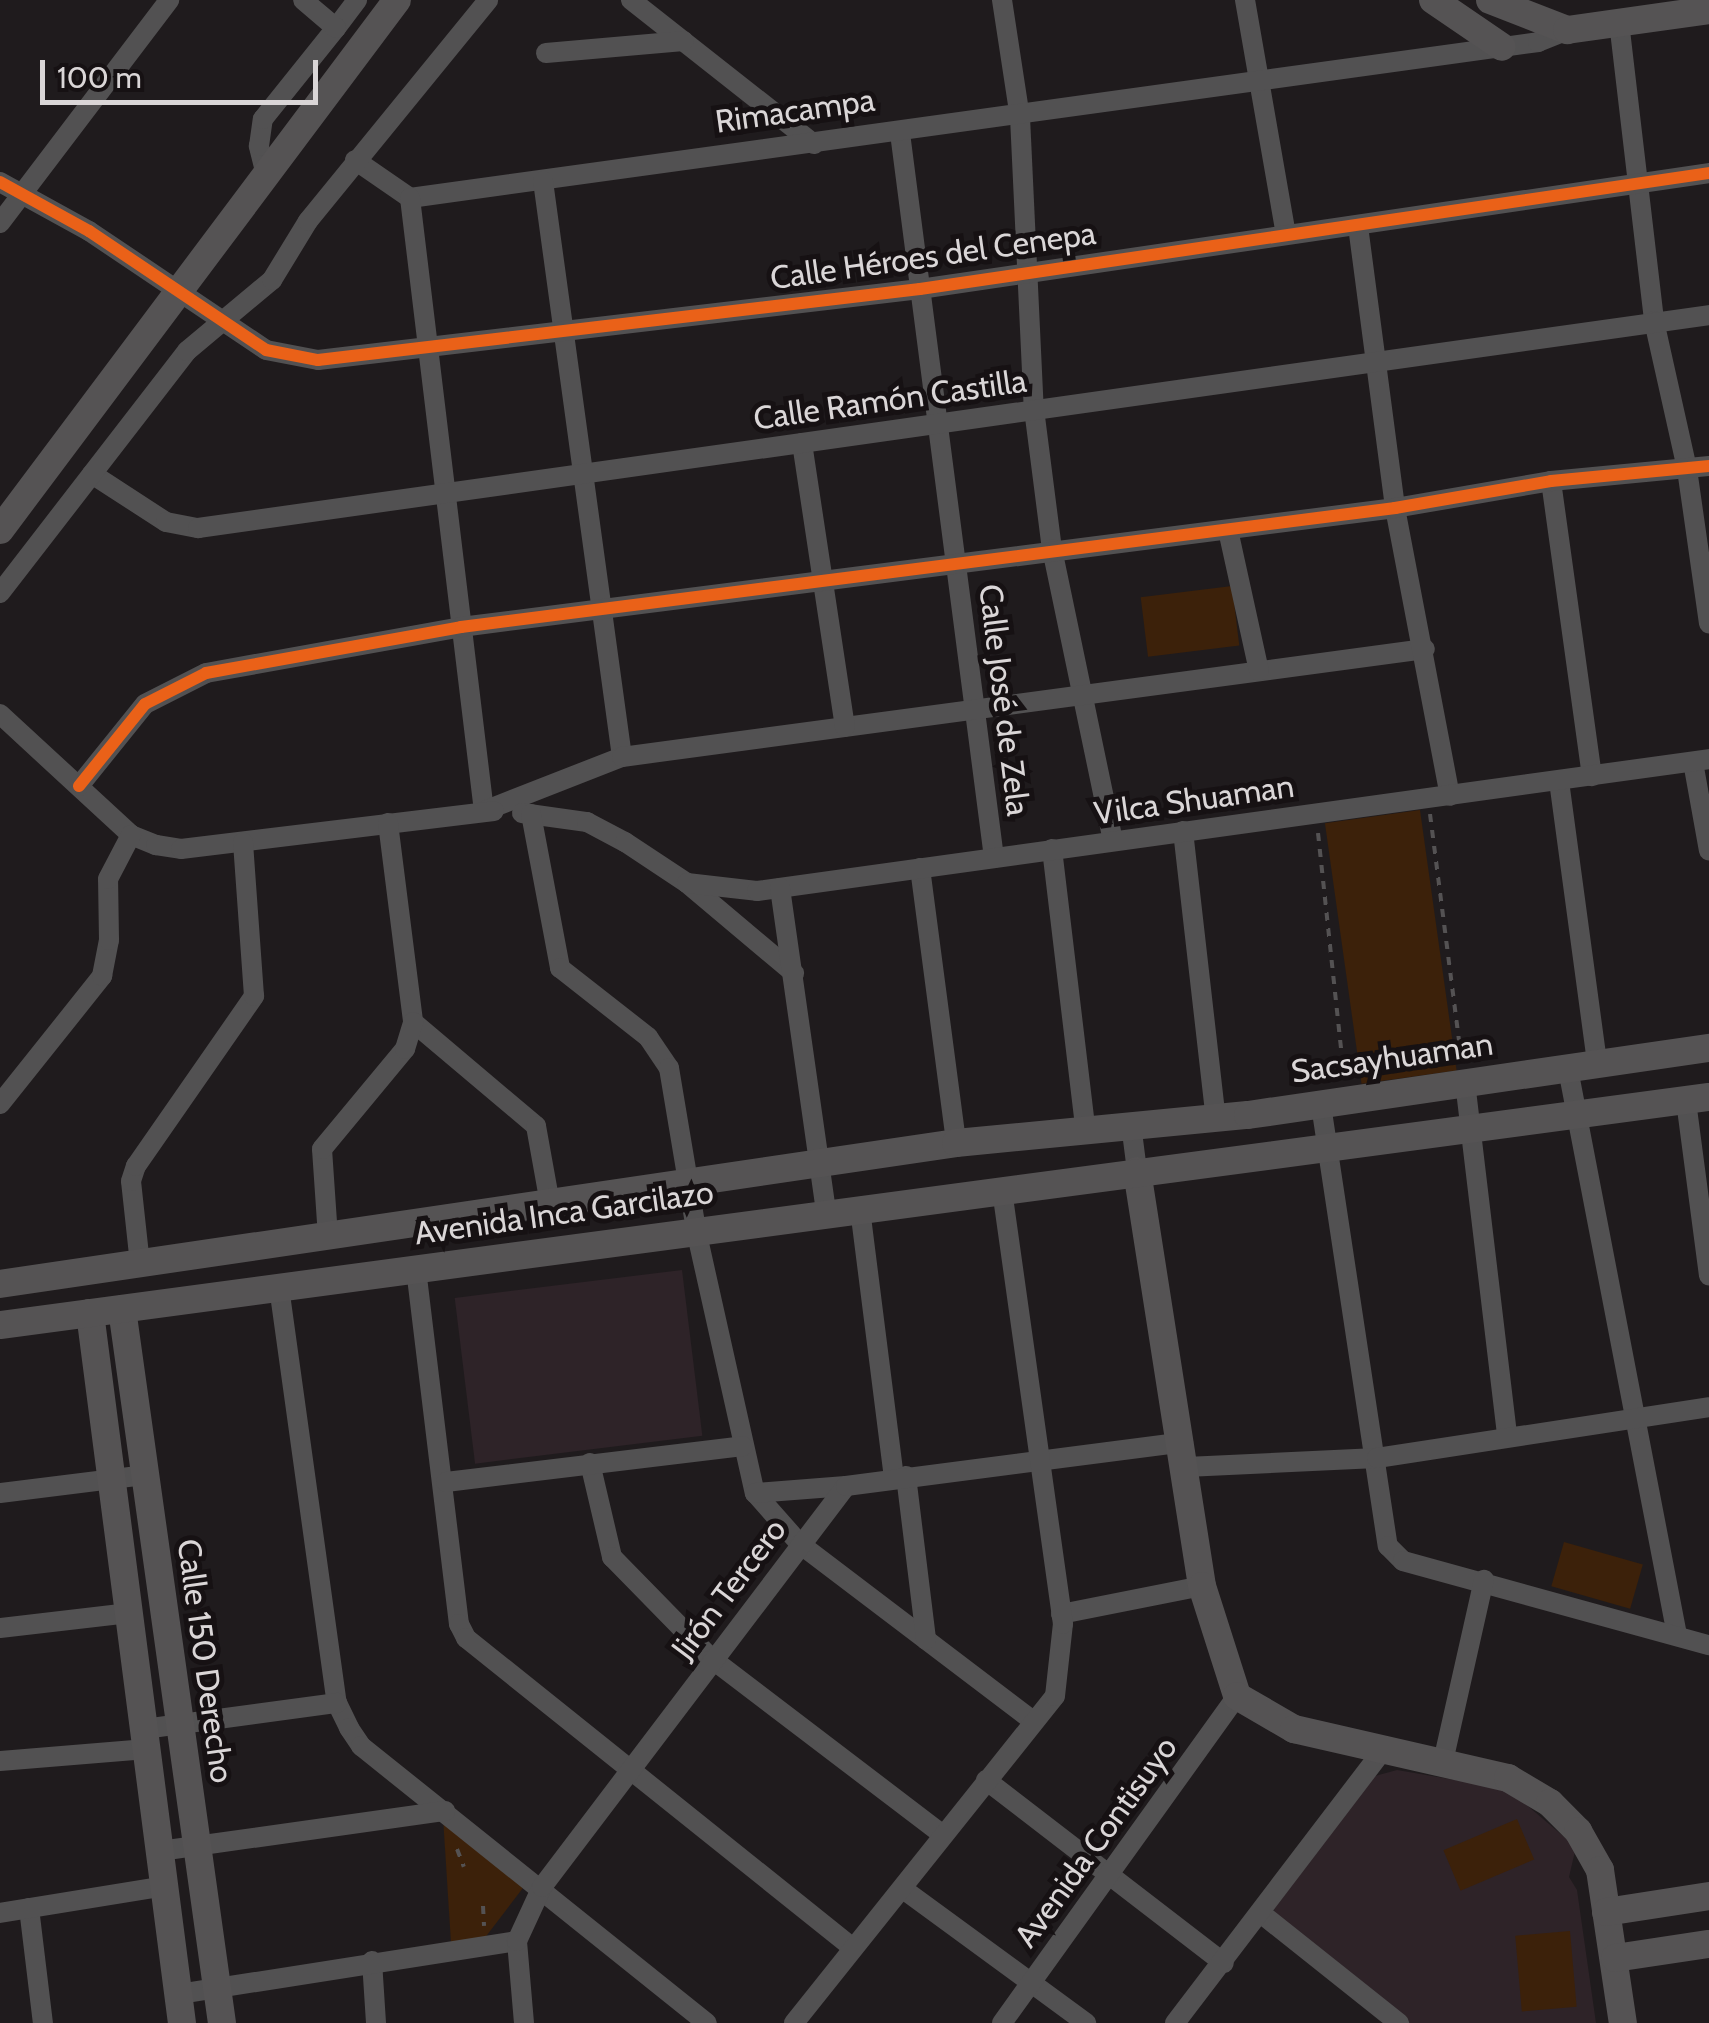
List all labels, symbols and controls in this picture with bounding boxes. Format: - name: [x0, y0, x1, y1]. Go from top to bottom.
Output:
- scale bar: [45, 40, 322, 102]
- text: 100 m: [57, 59, 142, 96]
- street label: Rimacampa: [713, 81, 877, 141]
- street label: Calle Héroes del Cenepa: [768, 214, 1098, 298]
- street label: Calle Ramón Castilla: [751, 362, 1029, 438]
- street label: Calle José de Zela: [971, 582, 1037, 818]
- street label: Vilca Shuaman: [1092, 767, 1296, 833]
- street label: Sacsayhuaman: [1289, 1025, 1495, 1091]
- street label: Avenida Inca Garcilazo: [412, 1173, 716, 1253]
- street label: Jirón Tercero: [664, 1511, 794, 1667]
- street label: Calle 150 Derecho: [169, 1537, 241, 1785]
- street label: Avenida Contisuyo: [1007, 1729, 1185, 1955]

